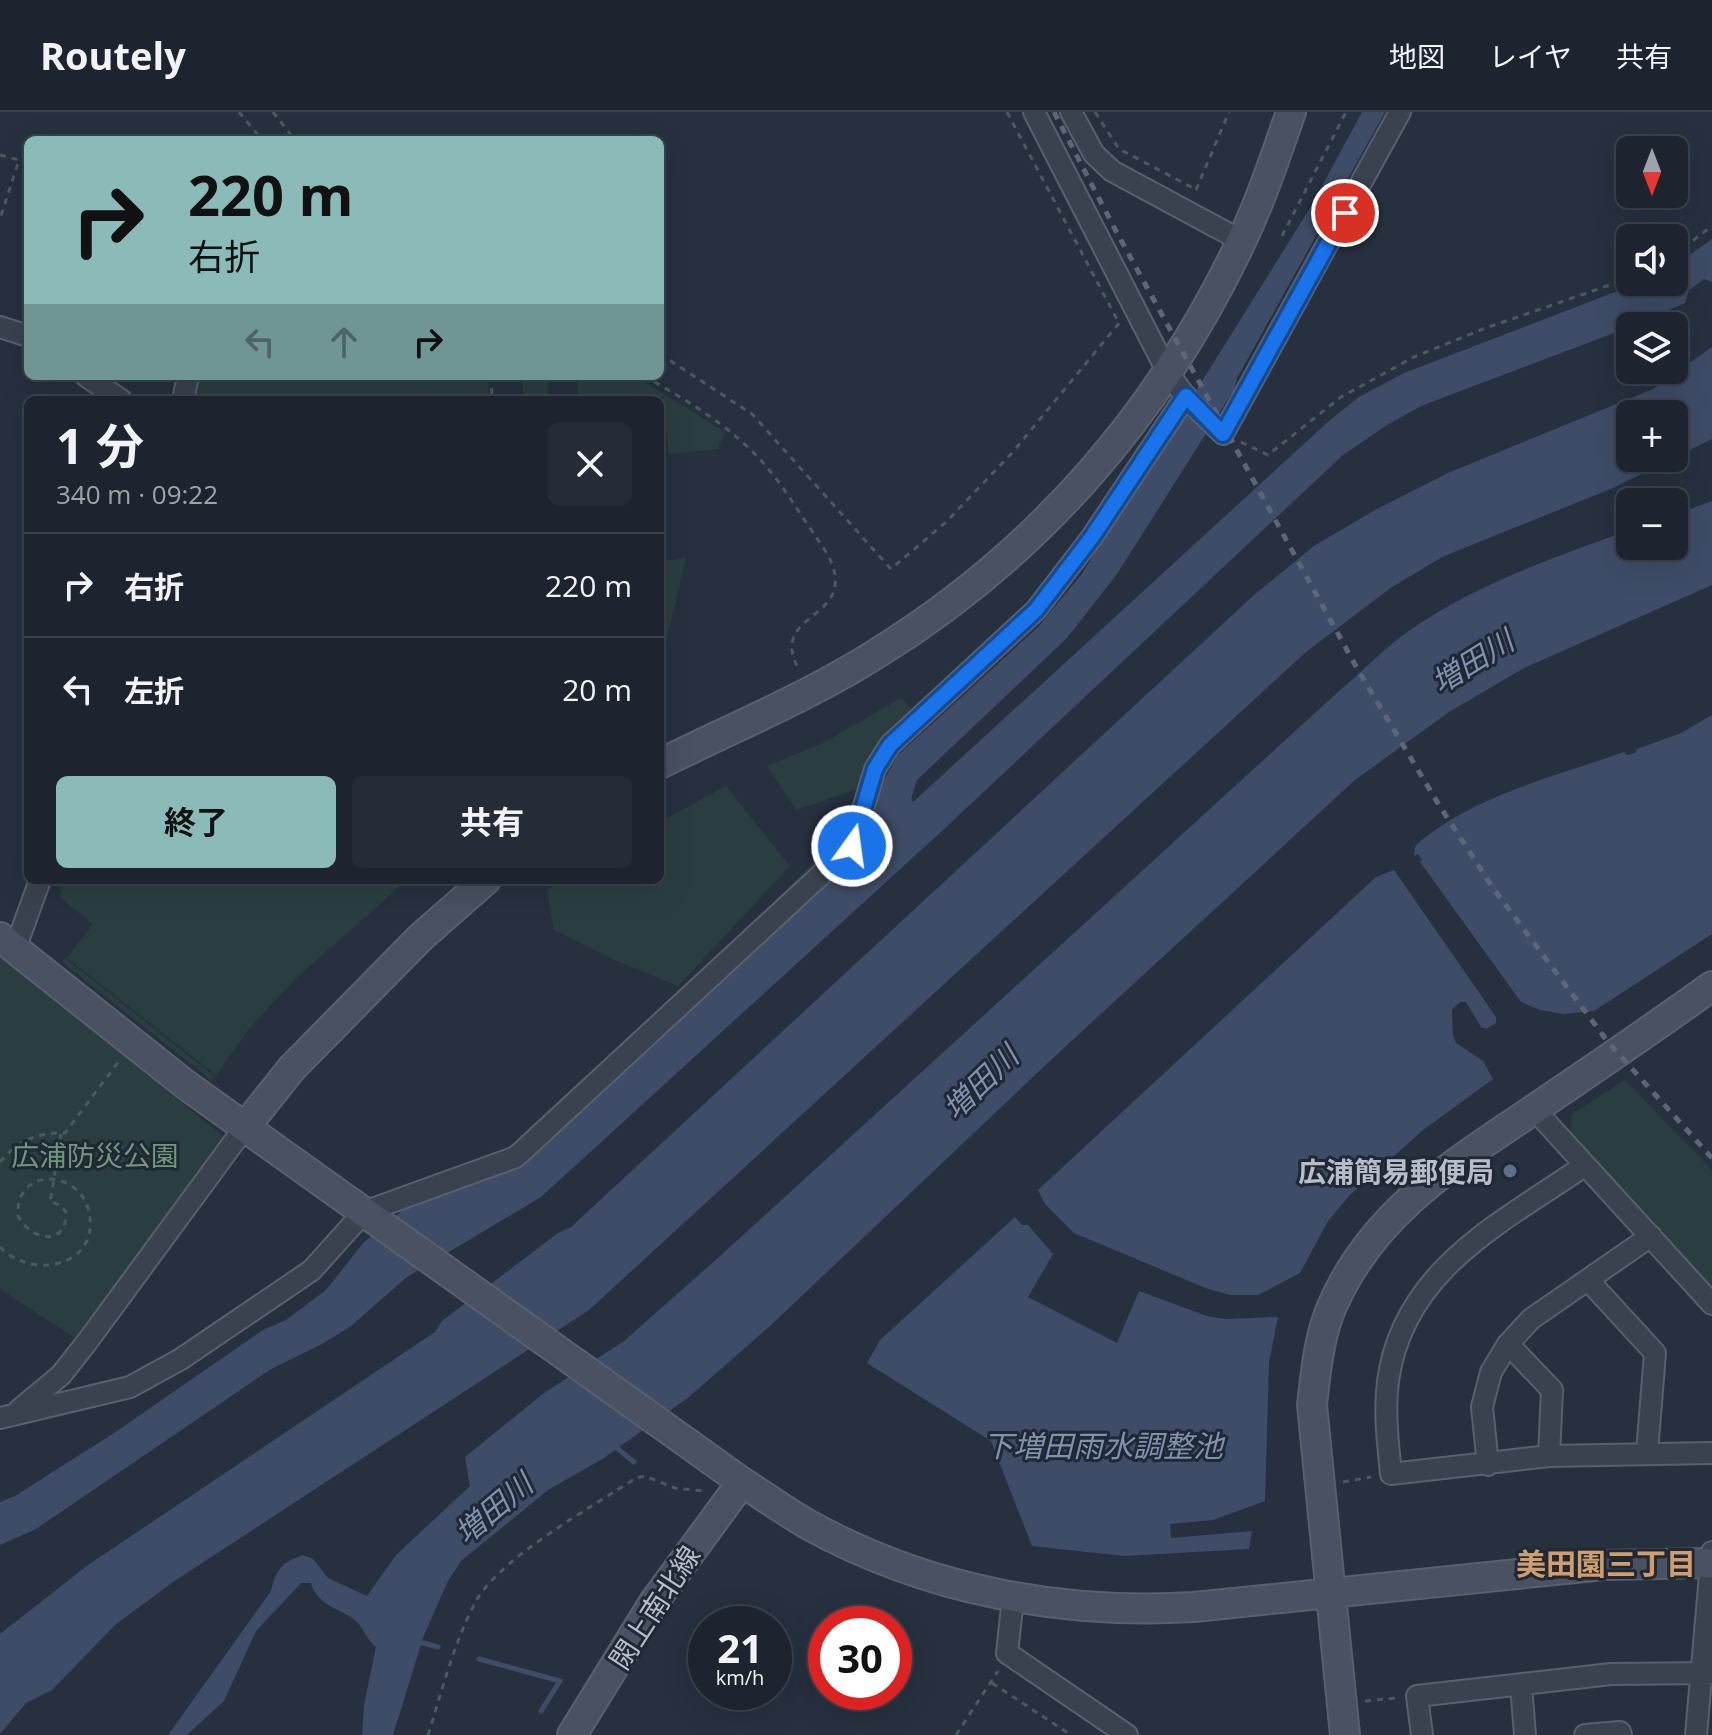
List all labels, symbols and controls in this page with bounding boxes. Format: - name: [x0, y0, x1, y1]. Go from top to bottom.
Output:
- text: Routely: [40, 29, 186, 81]
- text: 地図: [1389, 37, 1445, 75]
- text: レイヤ: [1489, 37, 1572, 75]
- text: 共有: [1616, 37, 1672, 75]
- north arrow: [1616, 136, 1688, 208]
- map controls: [1616, 136, 1688, 560]
- text: 220 m: [188, 156, 354, 232]
- icon: right: [56, 168, 160, 272]
- pin: [1311, 179, 1379, 247]
- icon: arrive: [1323, 191, 1367, 235]
- button: sound: [1616, 224, 1688, 296]
- text: 右折: [188, 232, 260, 281]
- button: layers: [1616, 312, 1688, 384]
- icon: left: [238, 320, 282, 364]
- icon: ahead: [322, 320, 366, 364]
- icon: right: [406, 320, 450, 364]
- button: +: [1616, 400, 1688, 472]
- text: 1 分: [56, 413, 144, 478]
- button: close: [548, 422, 632, 506]
- text: 340 m · 09:22: [56, 476, 218, 512]
- button: −: [1616, 488, 1688, 560]
- icon: right: [56, 563, 100, 607]
- text: 220 m: [545, 565, 632, 606]
- text: 右折: [124, 566, 184, 607]
- water label: 増田川: [1423, 618, 1524, 702]
- icon: left: [56, 667, 100, 711]
- text: 20 m: [562, 669, 632, 710]
- text: 左折: [124, 670, 184, 711]
- button: 終了: [56, 776, 336, 868]
- button: 共有: [352, 776, 632, 868]
- position arrow: [810, 804, 894, 888]
- water label: 増田川: [933, 1034, 1029, 1128]
- park label: 広浦防災公園: [11, 1136, 179, 1174]
- place label: 広浦簡易郵便局: [1298, 1152, 1494, 1190]
- marker: 広浦簡易郵便局: [1501, 1162, 1519, 1180]
- water label: 下増田雨水調整池: [983, 1425, 1226, 1466]
- water label: 増田川: [445, 1461, 543, 1553]
- street label: 閖上南北線: [600, 1538, 708, 1676]
- district label: 美田園三丁目: [1516, 1543, 1696, 1584]
- speed limit sign: 30: [808, 1606, 912, 1710]
- text: 21: [717, 1620, 763, 1675]
- text: km/h: [716, 1664, 764, 1691]

